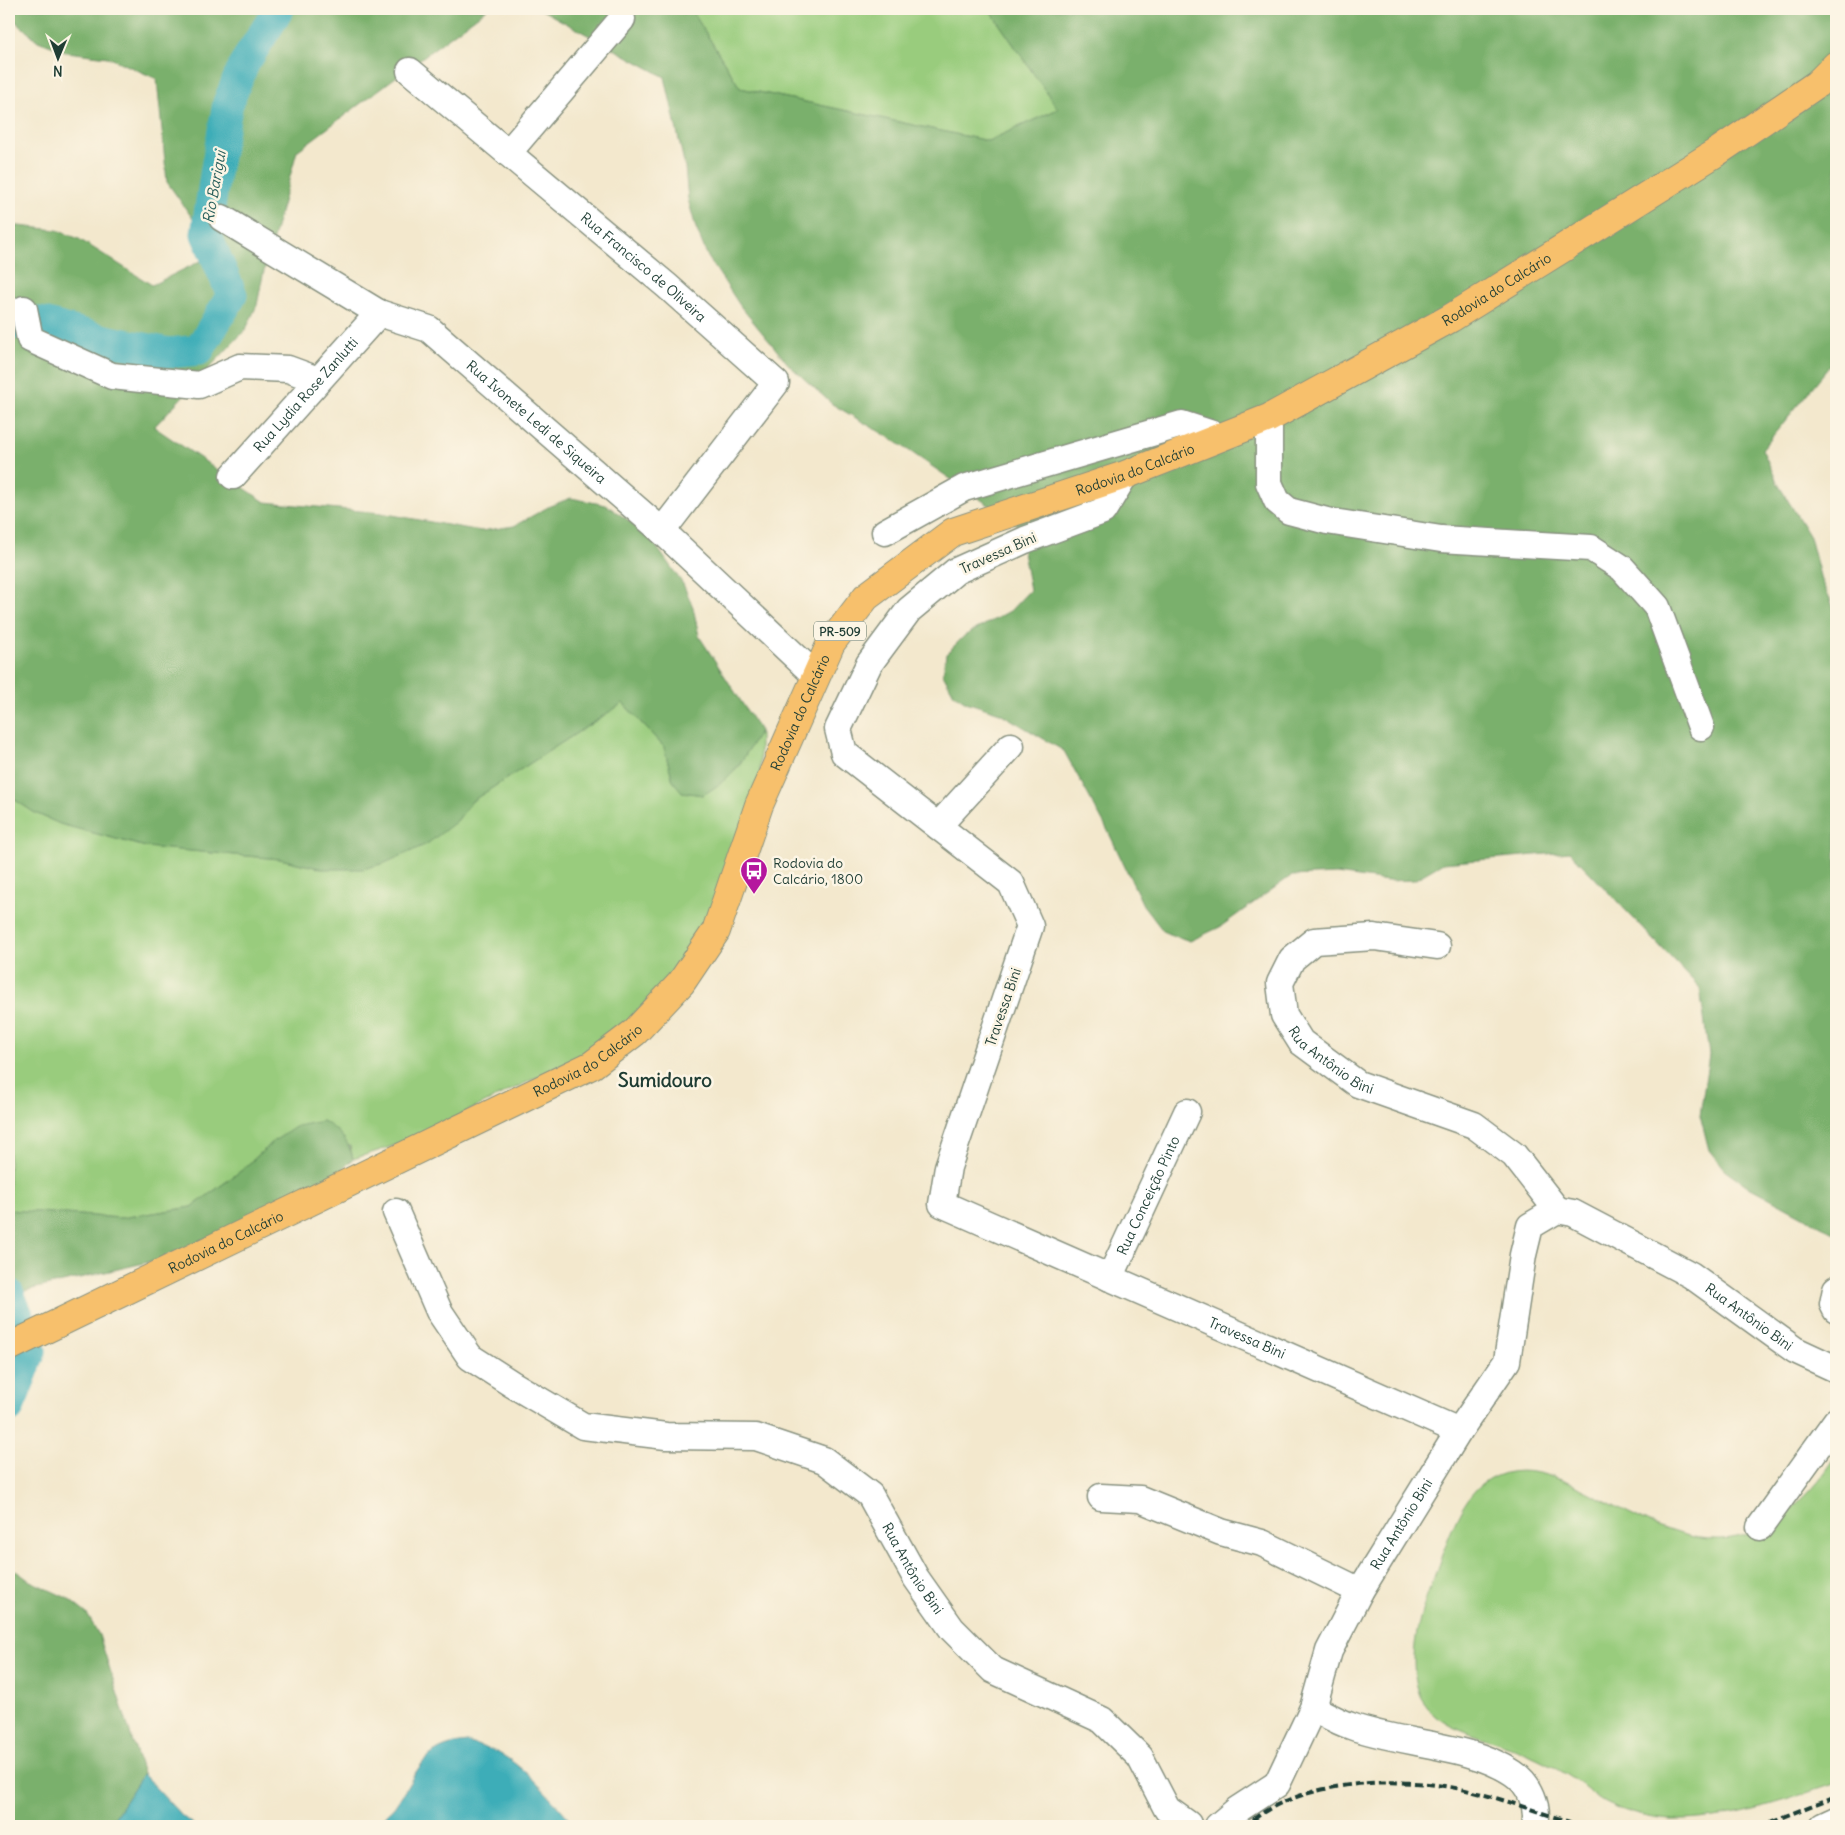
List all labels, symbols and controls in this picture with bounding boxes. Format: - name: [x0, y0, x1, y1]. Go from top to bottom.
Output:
- north arrow: [32, 32, 82, 82]
- text: N: [53, 62, 63, 80]
- water label: Rio Barigui: [198, 148, 230, 225]
- street label: Rua Francisco de Oliveira: [577, 209, 710, 326]
- street label: Rodovia do Calcário: [1439, 249, 1555, 330]
- street label: Rua Lydia Rose Zanlutti: [250, 334, 362, 456]
- street label: Rua Ivonete Ledi de Siqueira: [463, 357, 610, 488]
- street label: Rodovia do Calcário: [1073, 439, 1197, 500]
- street label: Travessa Bini: [957, 528, 1039, 578]
- road number: PR-509: [814, 622, 866, 640]
- street label: Rodovia do Calcário: [766, 651, 834, 774]
- place label: Rodovia do Calcário, 1800: [773, 854, 863, 888]
- bus stop icon: Rodovia do Calcário, 1800: [739, 856, 769, 895]
- street label: Travessa Bini: [981, 965, 1025, 1049]
- street label: Rodovia do Calcário: [530, 1021, 646, 1101]
- street label: Rua Antônio Bini: [1284, 1023, 1376, 1098]
- district label: Sumidouro: [618, 1068, 712, 1092]
- street label: Rua Conceição Pinto: [1113, 1133, 1184, 1258]
- street label: Rodovia do Calcário: [166, 1207, 286, 1277]
- street label: Rua Antônio Bini: [1702, 1279, 1796, 1355]
- street label: Travessa Bini: [1206, 1313, 1288, 1363]
- street label: Rua Antônio Bini: [1366, 1475, 1436, 1573]
- street label: Rua Antônio Bini: [878, 1520, 948, 1618]

